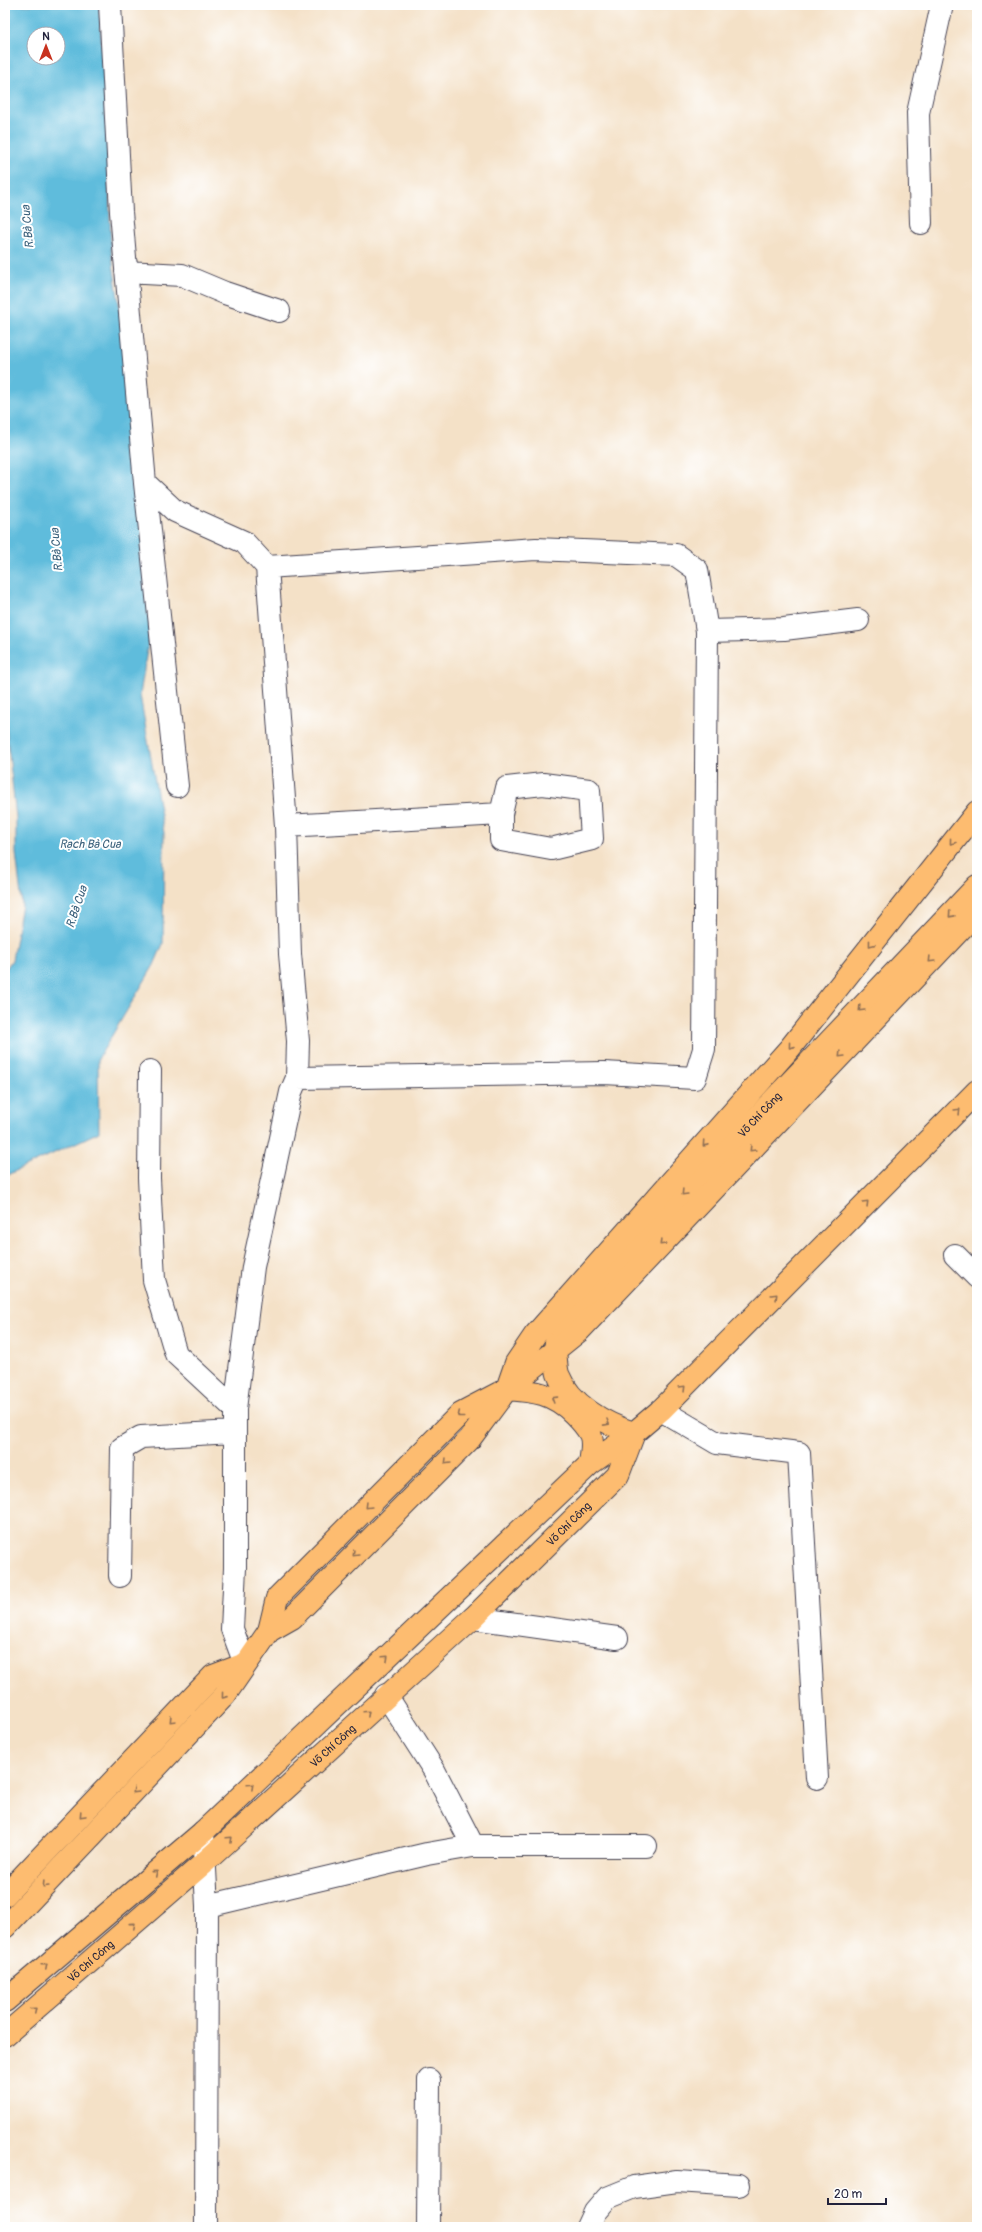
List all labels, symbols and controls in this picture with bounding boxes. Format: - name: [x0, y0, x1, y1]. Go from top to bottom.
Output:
- north arrow: [26, 26, 66, 66]
- text: N: [42, 30, 50, 43]
- water label: R.Bà Cua: [19, 203, 37, 249]
- water label: R.Bà Cua: [48, 526, 66, 572]
- water label: Rạch Bà Cua: [59, 837, 122, 852]
- one-way arrow: [950, 838, 957, 845]
- water label: R.Bà Cua: [63, 883, 92, 930]
- one-way arrow: [948, 910, 956, 918]
- one-way arrow: [869, 940, 876, 947]
- one-way arrow: [928, 955, 936, 963]
- one-way arrow: [859, 1004, 866, 1012]
- one-way arrow: [789, 1042, 796, 1049]
- one-way arrow: [839, 1050, 846, 1058]
- street label: Võ Chí Công: [735, 1089, 784, 1140]
- one-way arrow: [953, 1108, 960, 1116]
- one-way arrow: [703, 1139, 710, 1146]
- one-way arrow: [749, 1144, 757, 1152]
- one-way arrow: [681, 1188, 689, 1196]
- one-way arrow: [861, 1200, 869, 1208]
- one-way arrow: [660, 1238, 667, 1246]
- one-way arrow: [770, 1293, 778, 1301]
- one-way arrow: [678, 1385, 686, 1393]
- one-way arrow: [551, 1396, 558, 1404]
- one-way arrow: [458, 1410, 465, 1417]
- one-way arrow: [603, 1418, 610, 1426]
- one-way arrow: [444, 1457, 451, 1465]
- street label: Võ Chí Công: [544, 1499, 594, 1548]
- one-way arrow: [366, 1501, 373, 1509]
- one-way arrow: [352, 1550, 360, 1557]
- one-way arrow: [382, 1656, 389, 1663]
- one-way arrow: [221, 1691, 228, 1699]
- one-way arrow: [362, 1710, 370, 1717]
- one-way arrow: [169, 1715, 176, 1723]
- street label: Võ Chí Công: [307, 1722, 358, 1770]
- one-way arrow: [246, 1783, 254, 1791]
- one-way arrow: [132, 1786, 139, 1793]
- one-way arrow: [80, 1810, 87, 1817]
- one-way arrow: [225, 1836, 233, 1843]
- one-way arrow: [150, 1871, 157, 1878]
- one-way arrow: [42, 1880, 50, 1888]
- one-way arrow: [128, 1922, 135, 1929]
- street label: Võ Chí Công: [65, 1937, 117, 1985]
- one-way arrow: [40, 1964, 48, 1971]
- one-way arrow: [30, 2007, 37, 2014]
- scale bar: [828, 2180, 886, 2206]
- text: 20 m: [834, 2187, 863, 2202]

